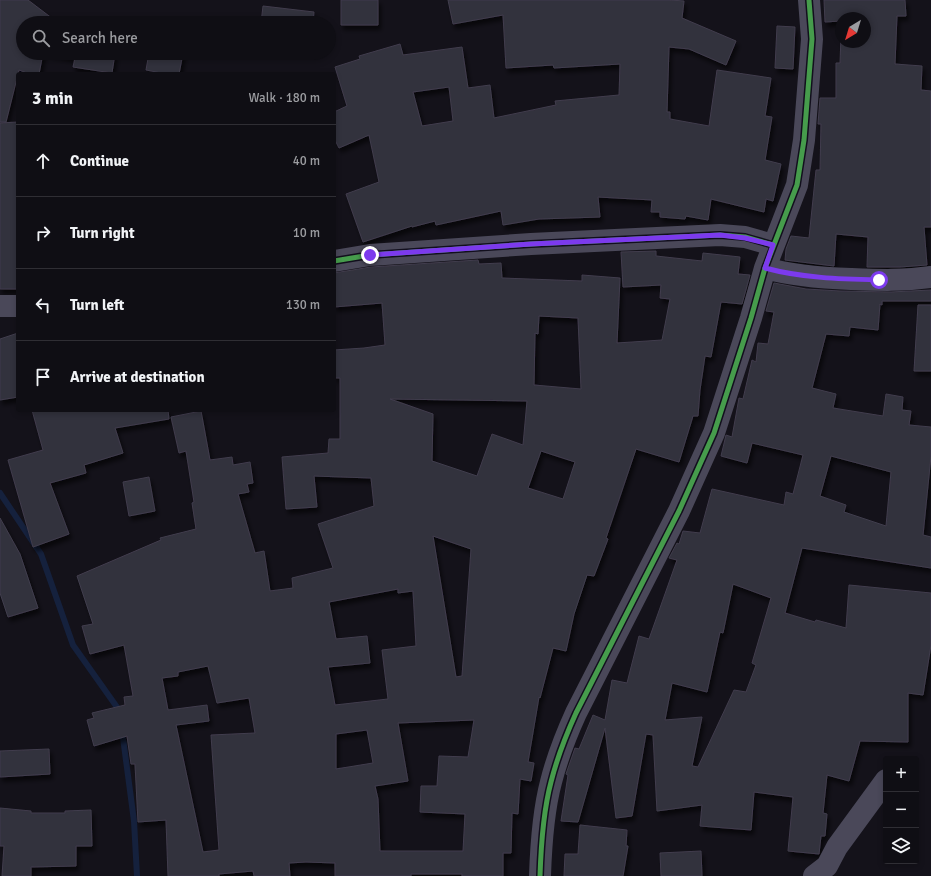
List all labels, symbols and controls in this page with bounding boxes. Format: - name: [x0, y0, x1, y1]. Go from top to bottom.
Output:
- north arrow: [835, 12, 871, 48]
- search box: [16, 16, 336, 60]
- icon: search: [30, 27, 52, 49]
- text: Search here: [62, 29, 138, 47]
- text: 3 min: [32, 88, 73, 109]
- text: Walk · 180 m: [249, 90, 320, 106]
- icon: ahead: [32, 150, 54, 172]
- text: Continue: [70, 152, 129, 170]
- text: 40 m: [293, 153, 320, 169]
- icon: right: [32, 222, 54, 244]
- text: Turn right: [70, 224, 135, 242]
- text: 10 m: [293, 225, 320, 241]
- route end: [361, 246, 379, 264]
- route start: [870, 271, 888, 289]
- icon: left: [32, 294, 54, 316]
- text: Turn left: [70, 296, 124, 314]
- text: 130 m: [286, 297, 320, 313]
- icon: arrive: [32, 366, 54, 388]
- text: Arrive at destination: [70, 368, 205, 386]
- map controls: [883, 756, 919, 864]
- button: +: [883, 756, 919, 792]
- button: −: [883, 792, 919, 828]
- button: layers: [883, 828, 919, 864]

